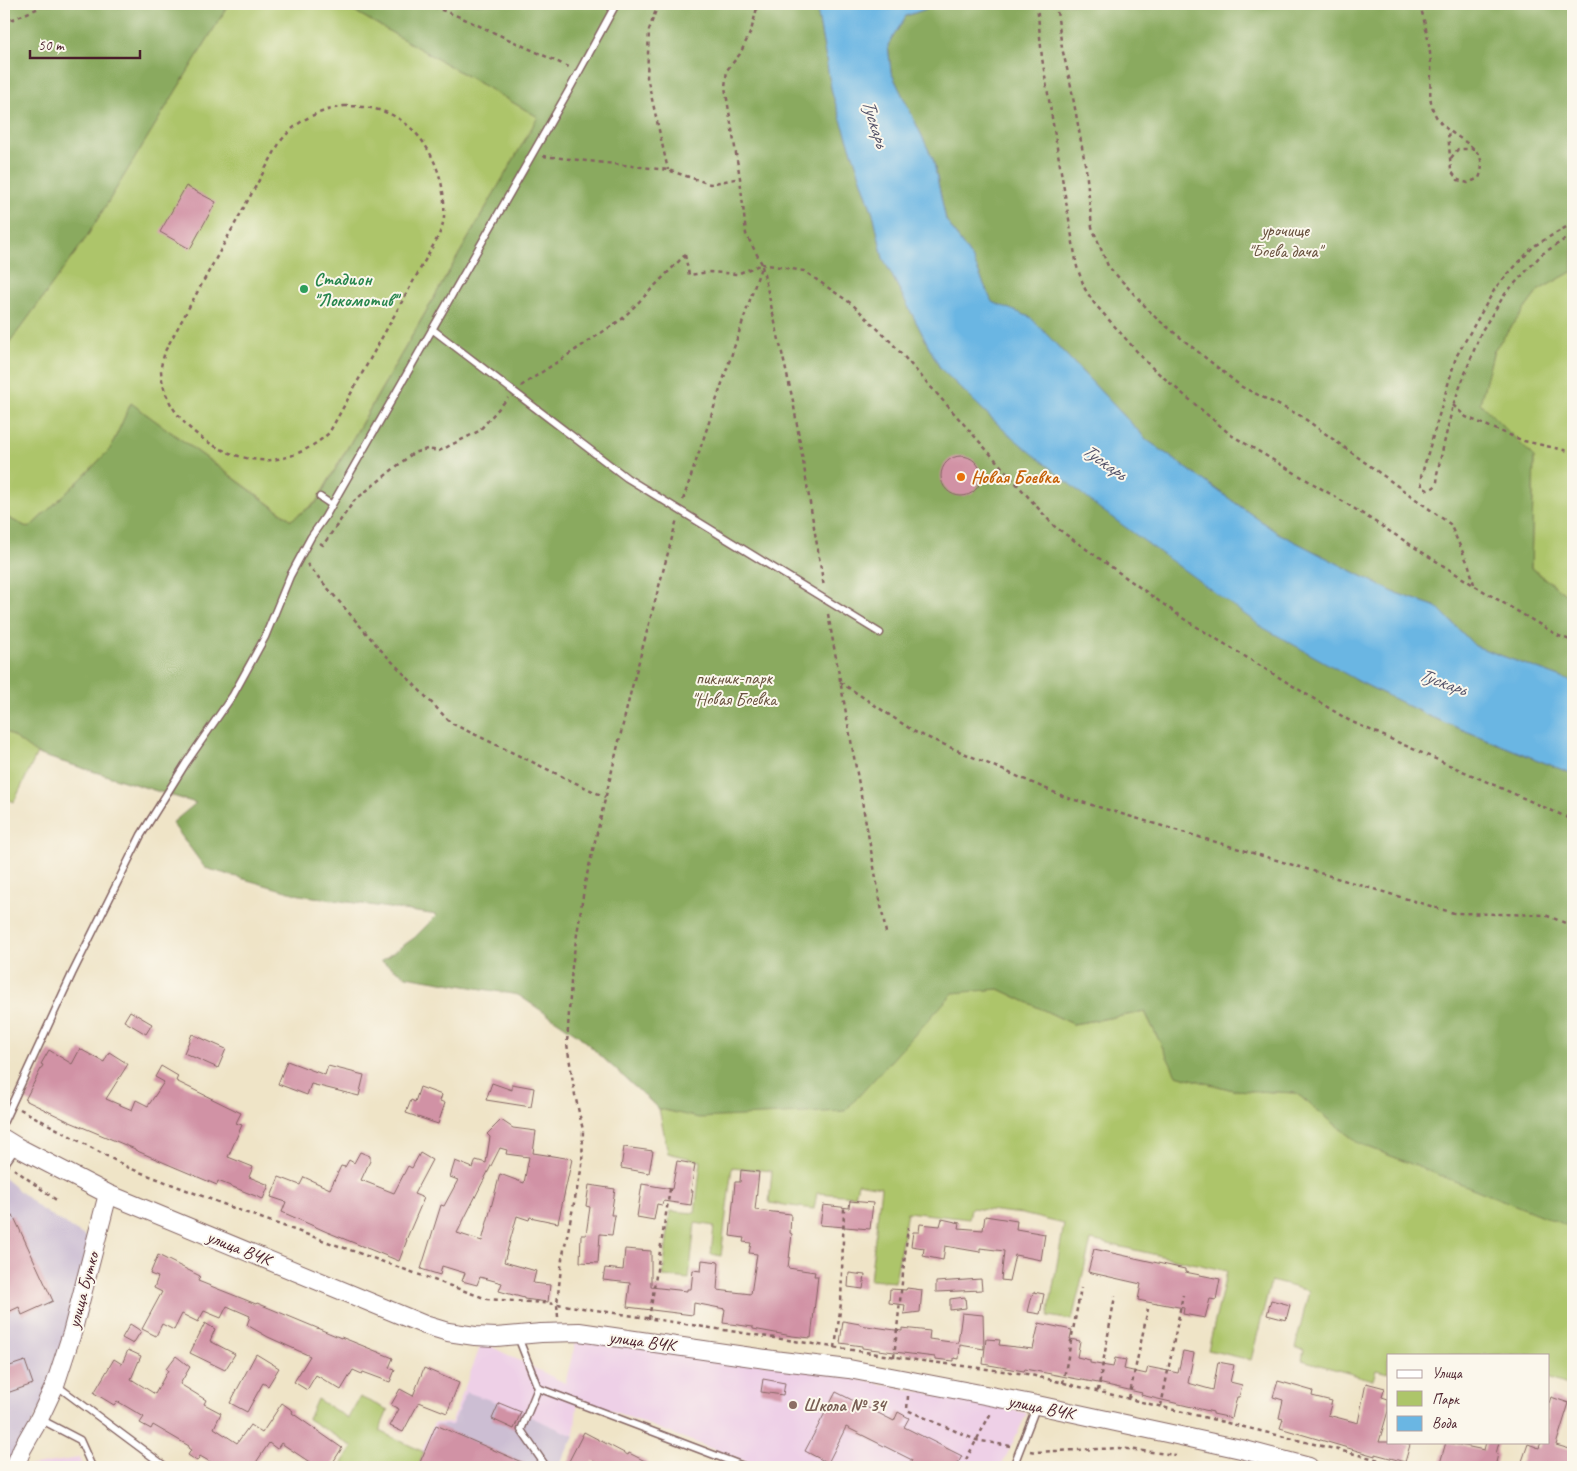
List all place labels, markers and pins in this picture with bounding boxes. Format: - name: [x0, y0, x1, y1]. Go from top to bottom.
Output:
- place label: Стадион "Локомотив": [314, 268, 401, 311]
- marker: Стадион "Локомотив": [298, 283, 310, 295]
- place label: Новая Боевка: [971, 466, 1061, 488]
- marker: Новая Боевка: [955, 471, 967, 483]
- place label: Школа № 34: [803, 1394, 888, 1416]
- marker: Школа № 34: [787, 1399, 799, 1411]

